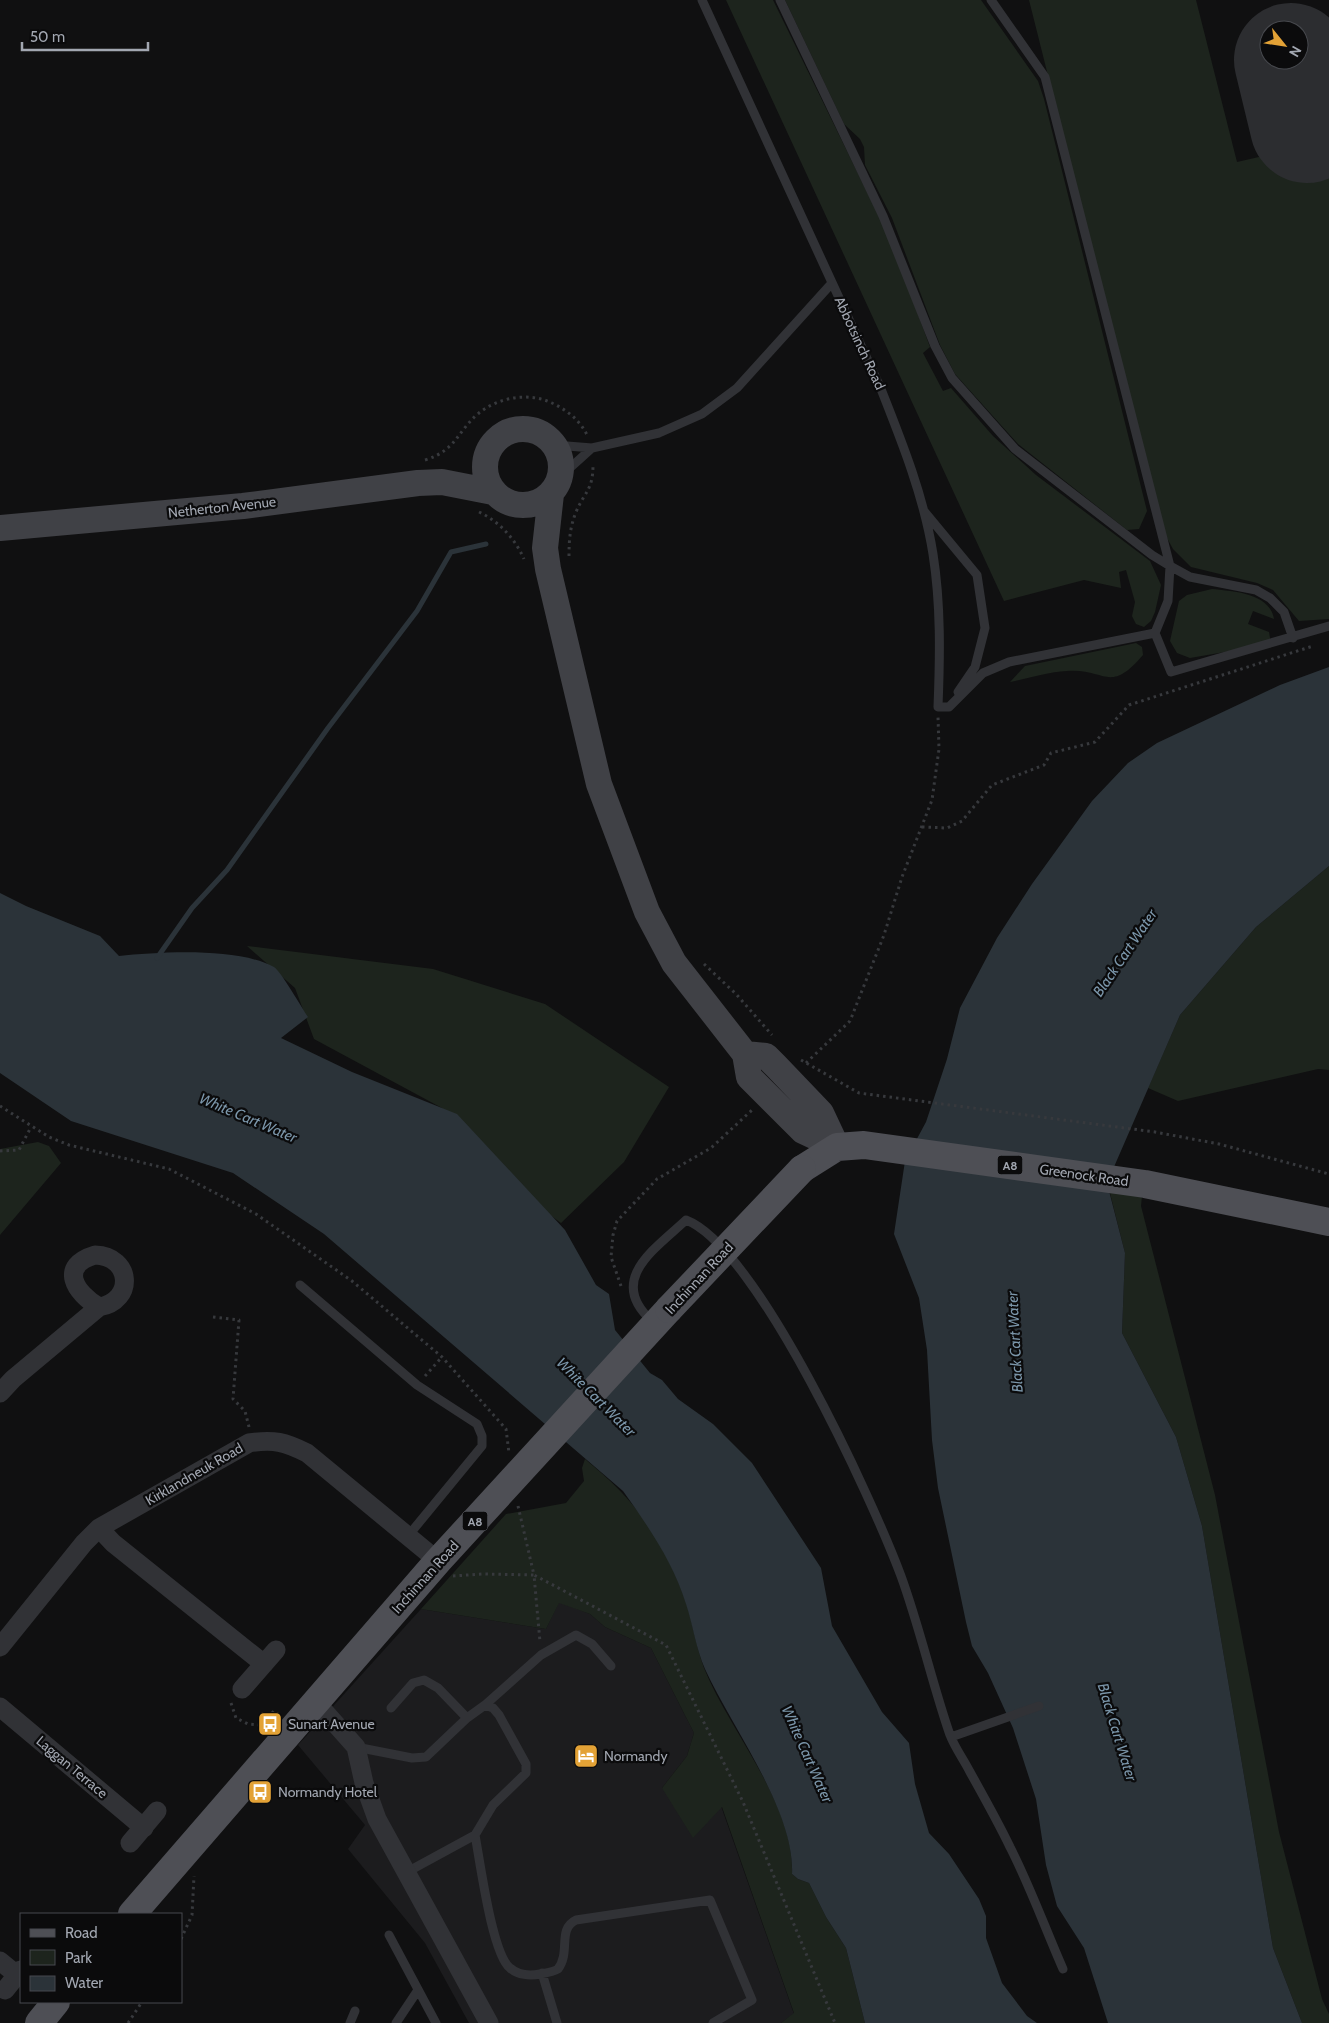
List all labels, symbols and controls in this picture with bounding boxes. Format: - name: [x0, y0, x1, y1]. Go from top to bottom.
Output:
- scale bar: [22, 20, 149, 52]
- north arrow: [1259, 20, 1309, 70]
- text: 50 m: [30, 28, 65, 46]
- text: N: [1285, 43, 1306, 60]
- street label: Abbotsinch Road: [831, 294, 889, 392]
- street label: Netherton Avenue: [167, 492, 277, 522]
- water label: Black Cart Water: [1089, 905, 1162, 1000]
- water label: White Cart Water: [196, 1089, 301, 1147]
- road number: A8: [998, 1156, 1022, 1174]
- street label: Greenock Road: [1038, 1160, 1130, 1190]
- street label: Inchinnan Road: [661, 1238, 737, 1318]
- water label: Black Cart Water: [1003, 1290, 1027, 1393]
- water label: White Cart Water: [553, 1354, 640, 1441]
- street label: Kirklandneuk Road: [142, 1439, 246, 1509]
- road number: A8: [462, 1512, 488, 1530]
- street label: Inchinnan Road: [388, 1537, 462, 1617]
- water label: Black Cart Water: [1094, 1681, 1141, 1784]
- water label: White Cart Water: [778, 1703, 837, 1807]
- bus stop icon: Sunart Avenue: [257, 1711, 283, 1737]
- place label: Sunart Avenue: [288, 1715, 375, 1733]
- street label: Laggan Terrace: [33, 1732, 111, 1802]
- hotel icon: Normandy: [573, 1743, 599, 1769]
- place label: Normandy: [604, 1747, 667, 1765]
- bus stop icon: Normandy Hotel: [247, 1779, 273, 1805]
- place label: Normandy Hotel: [278, 1783, 378, 1801]
- legend: [20, 1913, 182, 2003]
- text: Road: [65, 1924, 98, 1942]
- text: Park: [65, 1949, 92, 1967]
- text: Water: [65, 1974, 103, 1992]

